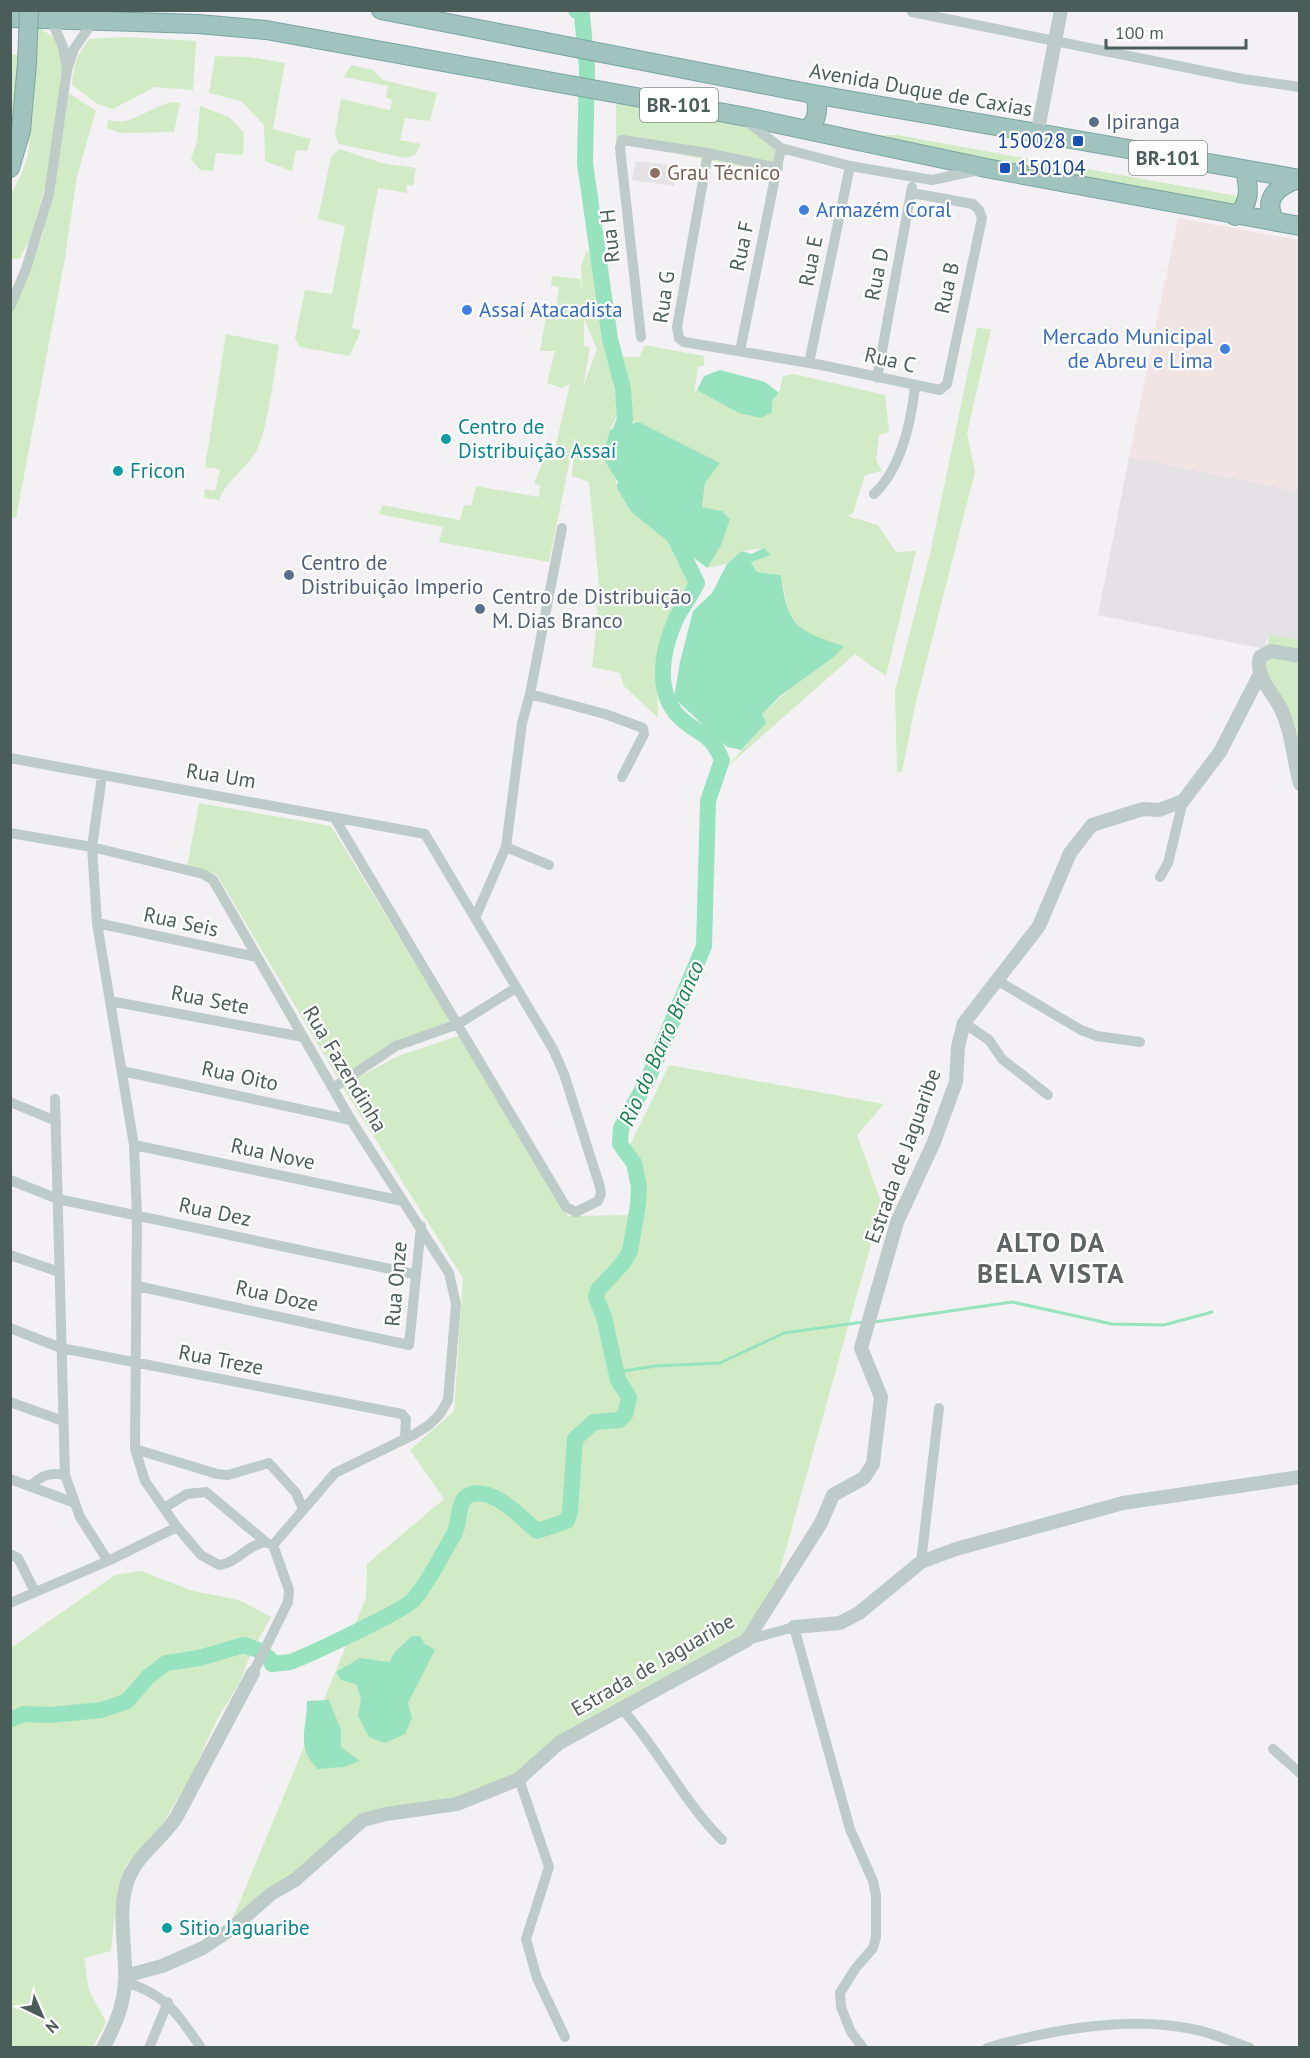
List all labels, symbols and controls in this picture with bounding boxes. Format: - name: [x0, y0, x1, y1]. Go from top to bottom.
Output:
- scale bar: [1106, 12, 1246, 50]
- text: 100 m: [1115, 21, 1164, 44]
- street label: Avenida Duque de Caxias: [808, 57, 1035, 122]
- road number: BR-101: [640, 88, 718, 122]
- place label: Ipiranga: [1106, 108, 1180, 135]
- marker: Ipiranga: [1087, 115, 1101, 129]
- place label: 150028: [997, 127, 1066, 154]
- marker: 150028: [1071, 134, 1085, 148]
- road number: BR-101: [1129, 141, 1207, 175]
- place label: 150104: [1017, 154, 1086, 181]
- place label: Grau Técnico: [667, 159, 780, 186]
- marker: 150104: [998, 161, 1012, 175]
- marker: Grau Técnico: [648, 166, 662, 180]
- place label: Armazém Coral: [816, 196, 951, 223]
- marker: Armazém Coral: [797, 203, 811, 217]
- street label: Rua H: [593, 208, 626, 264]
- street label: Rua F: [723, 218, 760, 273]
- street label: Rua E: [792, 233, 829, 288]
- street label: Rua D: [858, 245, 895, 303]
- street label: Rua B: [928, 260, 965, 316]
- street label: Rua G: [646, 269, 681, 325]
- place label: Assaí Atacadista: [479, 296, 623, 323]
- marker: Assaí Atacadista: [460, 303, 474, 317]
- place label: Mercado Municipal de Abreu e Lima: [1042, 323, 1213, 374]
- street label: Rua C: [862, 341, 918, 378]
- marker: Mercado Municipal de Abreu e Lima: [1218, 342, 1232, 356]
- place label: Centro de Distribuição Assaí: [458, 413, 617, 464]
- marker: Centro de Distribuição Assaí: [439, 432, 453, 446]
- place label: Fricon: [130, 457, 185, 484]
- marker: Fricon: [111, 464, 125, 478]
- place label: Centro de Distribuição Imperio: [301, 549, 483, 600]
- marker: Centro de Distribuição Imperio: [282, 568, 296, 582]
- place label: Centro de Distribuição M. Dias Branco: [492, 583, 692, 634]
- marker: Centro de Distribuição M. Dias Branco: [473, 602, 487, 616]
- street label: Rua Um: [184, 757, 258, 794]
- street label: Rua Seis: [141, 900, 221, 943]
- water label: Rio do Barro Branco: [612, 956, 710, 1130]
- street label: Rua Sete: [169, 979, 251, 1020]
- street label: Rua Fazendinha: [297, 1001, 394, 1137]
- street label: Rua Oito: [199, 1054, 281, 1097]
- street label: Estrada de Jaguaribe: [858, 1065, 947, 1247]
- street label: Rua Nove: [229, 1131, 318, 1176]
- street label: Rua Dez: [177, 1191, 254, 1232]
- district label: ALTO DA BELA VISTA: [977, 1225, 1125, 1290]
- street label: Rua Onze: [378, 1240, 413, 1328]
- street label: Rua Doze: [233, 1274, 321, 1317]
- street label: Rua Treze: [176, 1338, 266, 1381]
- street label: Estrada de Jaguaribe: [566, 1607, 739, 1722]
- place label: Sitio Jaguaribe: [179, 1914, 310, 1941]
- marker: Sitio Jaguaribe: [160, 1921, 174, 1935]
- north arrow: [12, 1986, 72, 2046]
- text: N: [42, 2016, 63, 2038]

